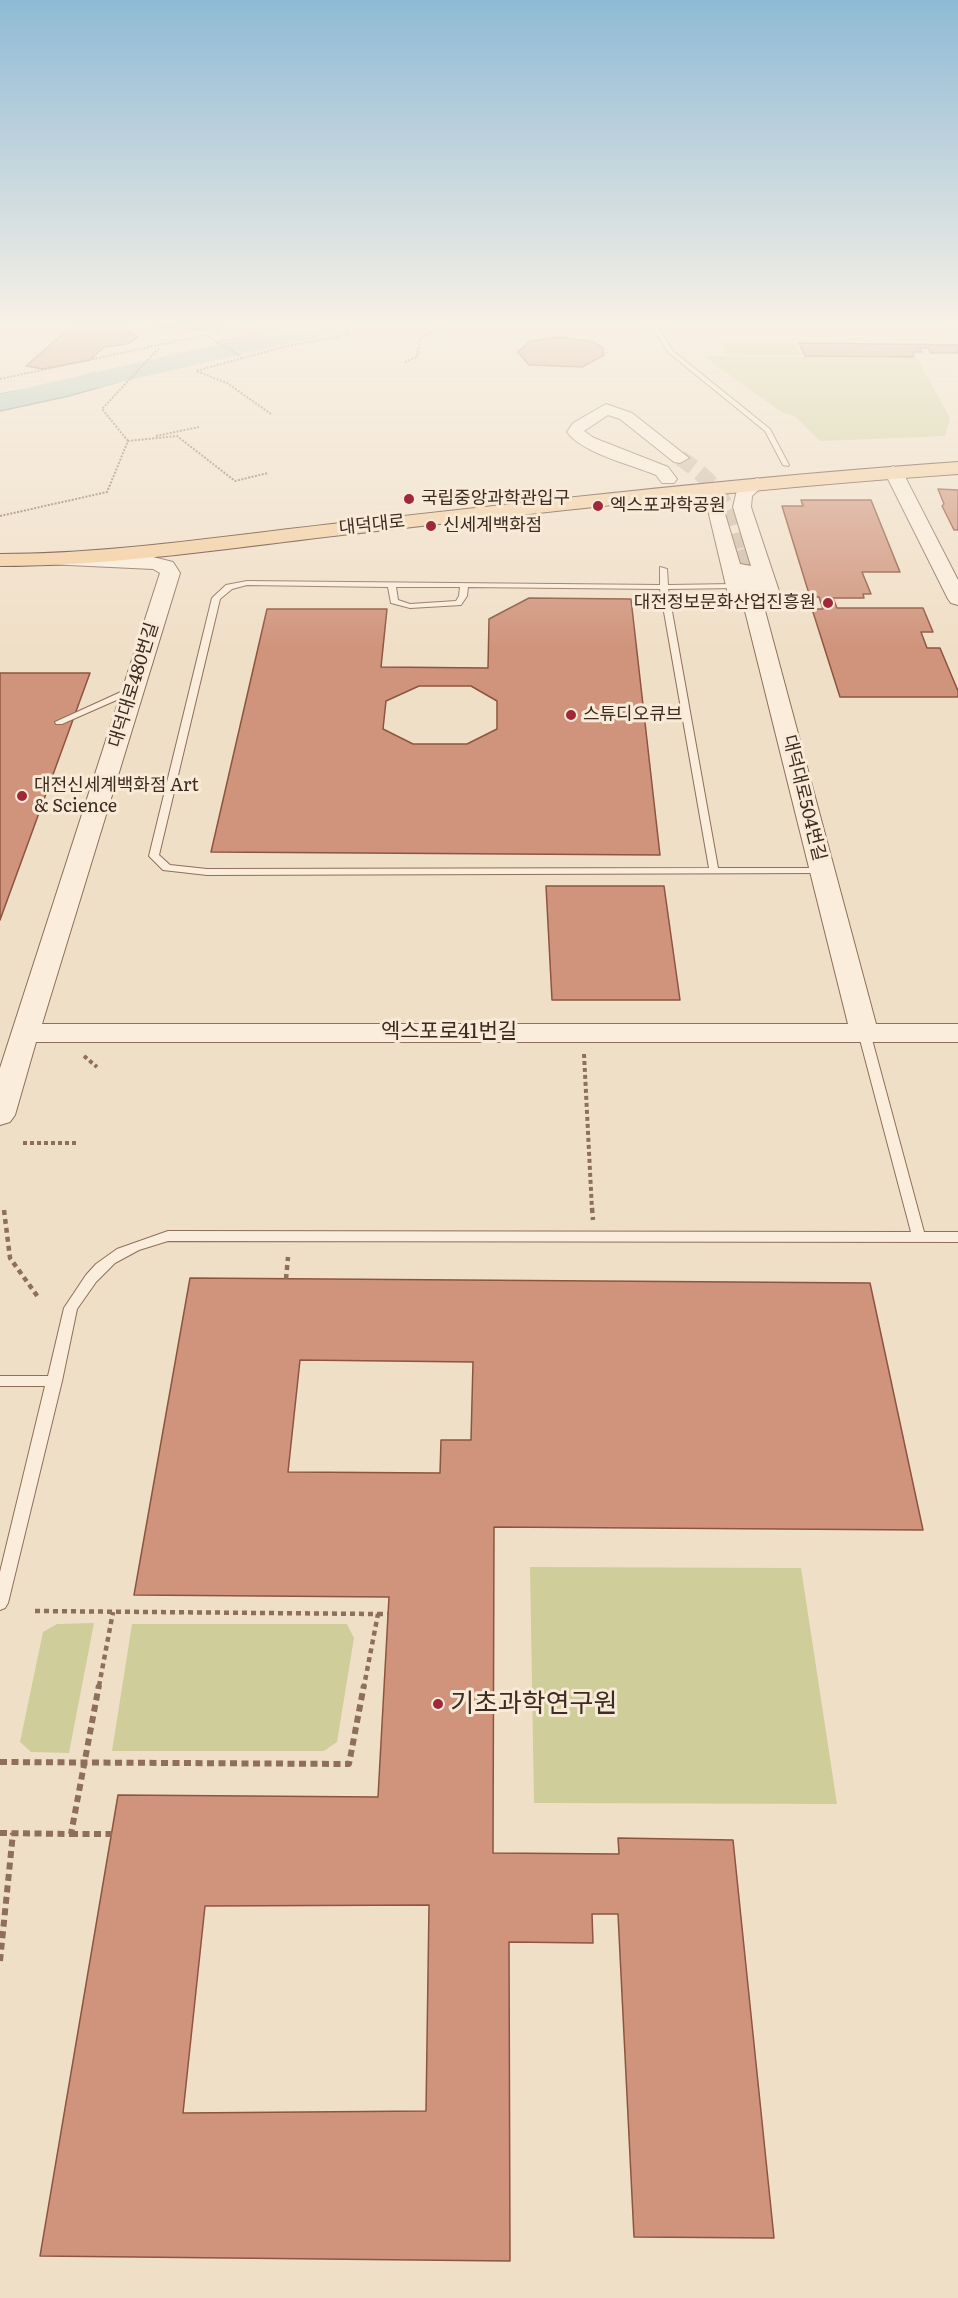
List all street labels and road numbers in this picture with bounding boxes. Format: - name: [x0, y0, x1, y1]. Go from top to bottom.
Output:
- street label: 대덕대로: [338, 511, 406, 539]
- street label: 대덕대로480번길: [105, 620, 163, 750]
- street label: 대덕대로504번길: [778, 733, 830, 863]
- street label: 엑스포로41번길: [381, 1019, 517, 1045]

